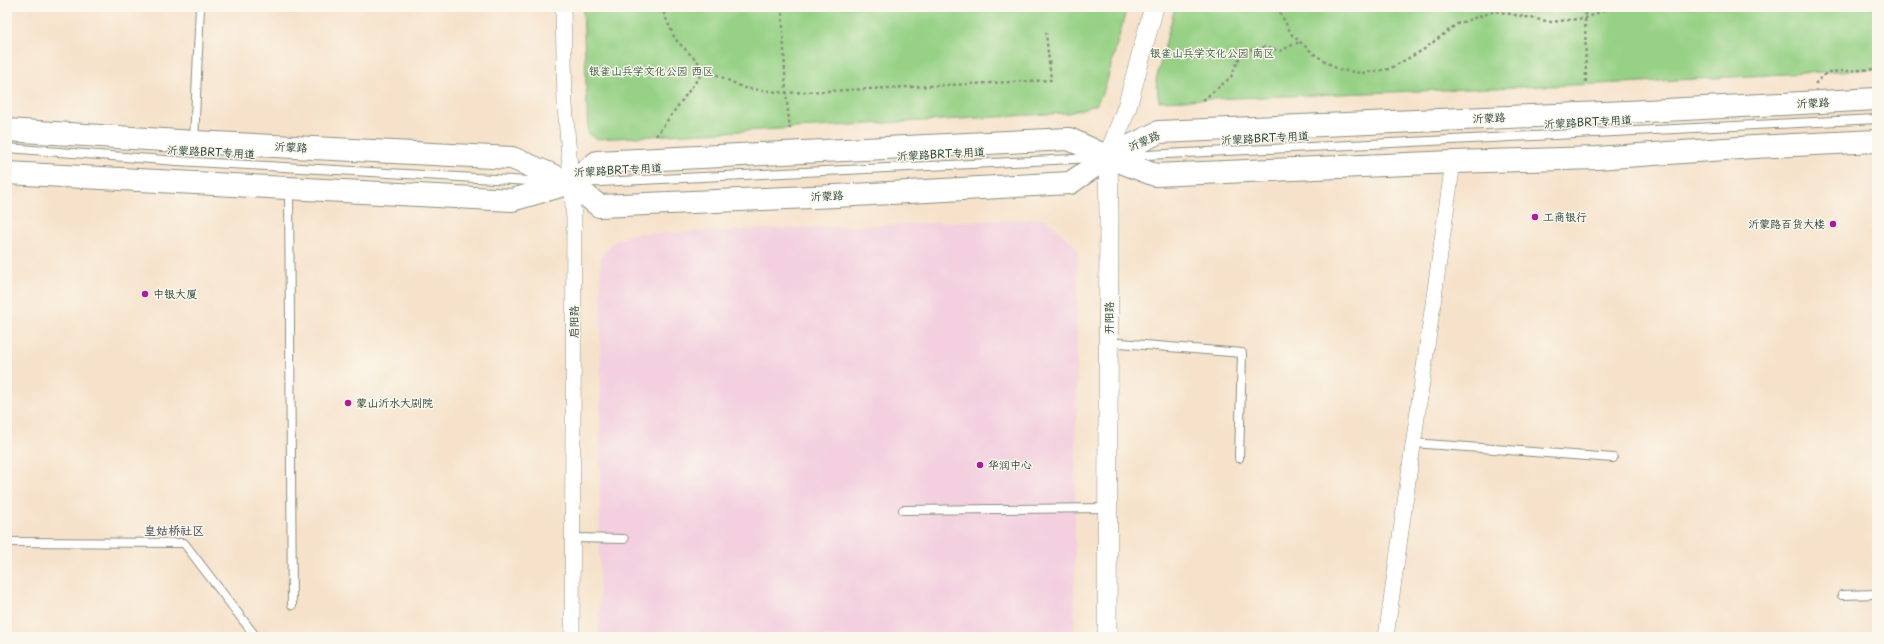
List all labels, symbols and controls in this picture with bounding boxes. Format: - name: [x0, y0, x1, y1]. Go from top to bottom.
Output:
- park label: 银雀山兵学文化公园 南区: [1150, 44, 1274, 61]
- park label: 银雀山兵学文化公园 西区: [589, 62, 713, 79]
- street label: 沂蒙路: [1796, 93, 1830, 112]
- street label: 沂蒙路: [1472, 108, 1506, 127]
- street label: 沂蒙路BRT专用道: [1543, 111, 1633, 132]
- street label: 沂蒙路: [1125, 126, 1162, 155]
- street label: 沂蒙路BRT专用道: [1220, 127, 1310, 148]
- street label: 沂蒙路: [274, 137, 308, 156]
- street label: 沂蒙路BRT专用道: [166, 141, 256, 162]
- street label: 沂蒙路BRT专用道: [896, 143, 986, 164]
- street label: 沂蒙路BRT专用道: [573, 159, 663, 180]
- street label: 沂蒙路: [810, 186, 844, 205]
- place label: 工商银行: [1543, 208, 1587, 225]
- marker: 工商银行: [1530, 212, 1540, 222]
- place label: 沂蒙路百货大楼: [1748, 215, 1825, 232]
- marker: 沂蒙路百货大楼: [1828, 219, 1838, 229]
- place label: 中银大厦: [153, 285, 197, 302]
- marker: 中银大厦: [140, 289, 150, 299]
- street label: 开阳路: [1100, 302, 1117, 335]
- street label: 启阳路: [565, 306, 582, 339]
- place label: 蒙山沂水大剧院: [356, 394, 433, 411]
- marker: 蒙山沂水大剧院: [343, 398, 353, 408]
- place label: 华润中心: [988, 456, 1032, 473]
- marker: 华润中心: [975, 460, 985, 470]
- district label: 皇姑桥社区: [144, 521, 204, 539]

